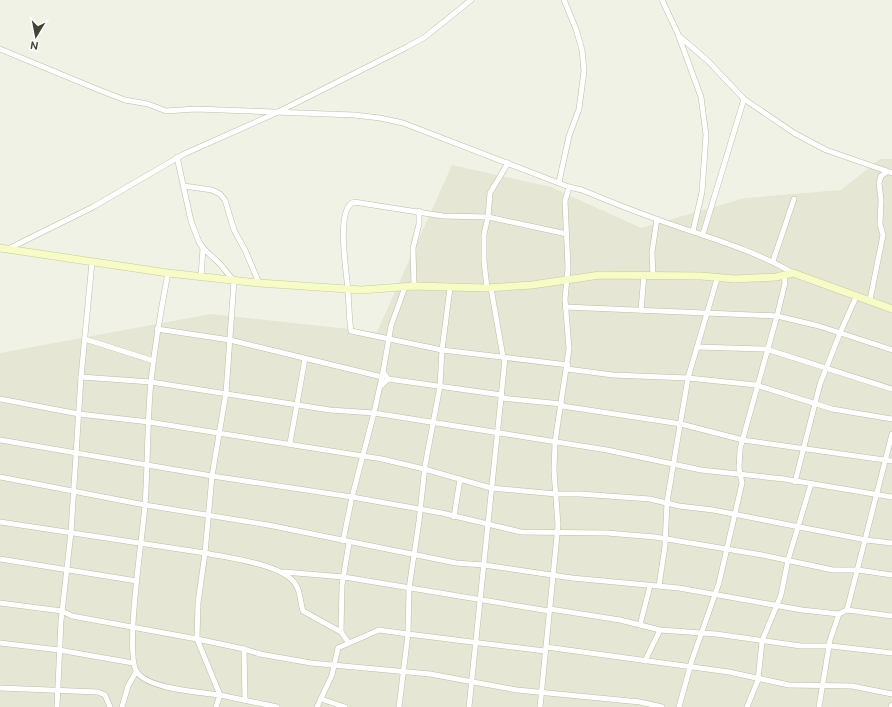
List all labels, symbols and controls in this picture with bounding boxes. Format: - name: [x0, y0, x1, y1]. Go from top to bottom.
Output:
- north arrow: [16, 16, 56, 56]
- text: N: [29, 39, 39, 52]

